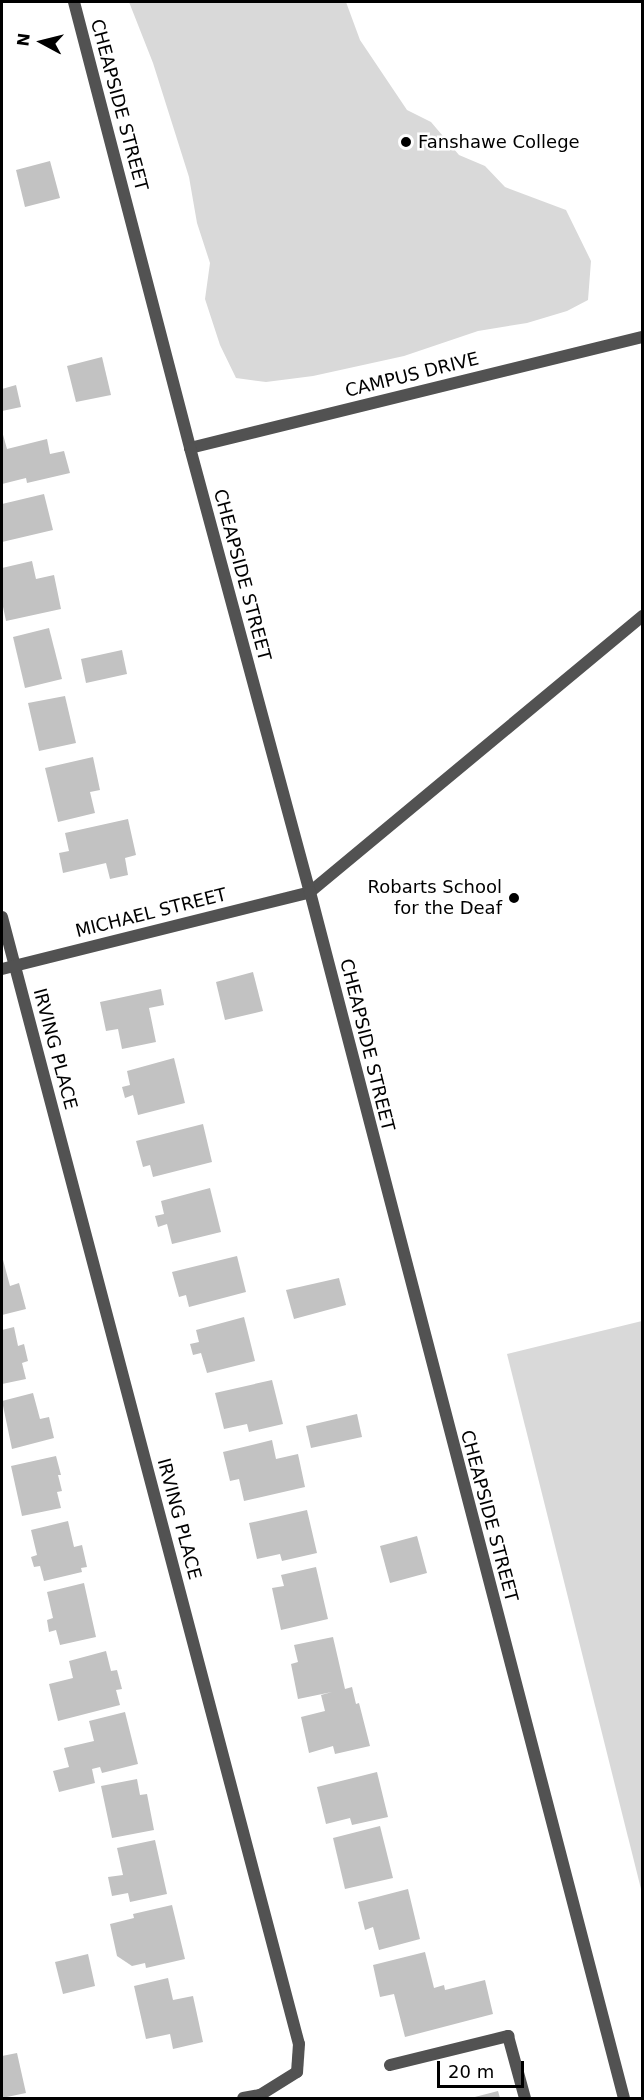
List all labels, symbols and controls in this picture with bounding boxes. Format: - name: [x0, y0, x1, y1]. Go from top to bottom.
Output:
- north arrow: [12, 12, 72, 72]
- street label: CHEAPSIDE STREET: [86, 17, 152, 193]
- text: N: [13, 32, 34, 48]
- place label: Fanshawe College: [418, 131, 580, 153]
- marker: Fanshawe College: [399, 135, 413, 149]
- street label: CAMPUS DRIVE: [343, 348, 481, 402]
- street label: CHEAPSIDE STREET: [209, 487, 275, 663]
- place label: Robarts School for the Deaf: [368, 877, 502, 920]
- street label: MICHAEL STREET: [73, 884, 229, 942]
- marker: Robarts School for the Deaf: [507, 891, 521, 905]
- street label: CHEAPSIDE STREET: [335, 957, 399, 1133]
- street label: IRVING PLACE: [28, 986, 82, 1112]
- street label: CHEAPSIDE STREET: [456, 1428, 522, 1604]
- street label: IRVING PLACE: [152, 1456, 206, 1582]
- scale bar: [440, 2049, 527, 2087]
- text: 20 m: [448, 2061, 494, 2082]

